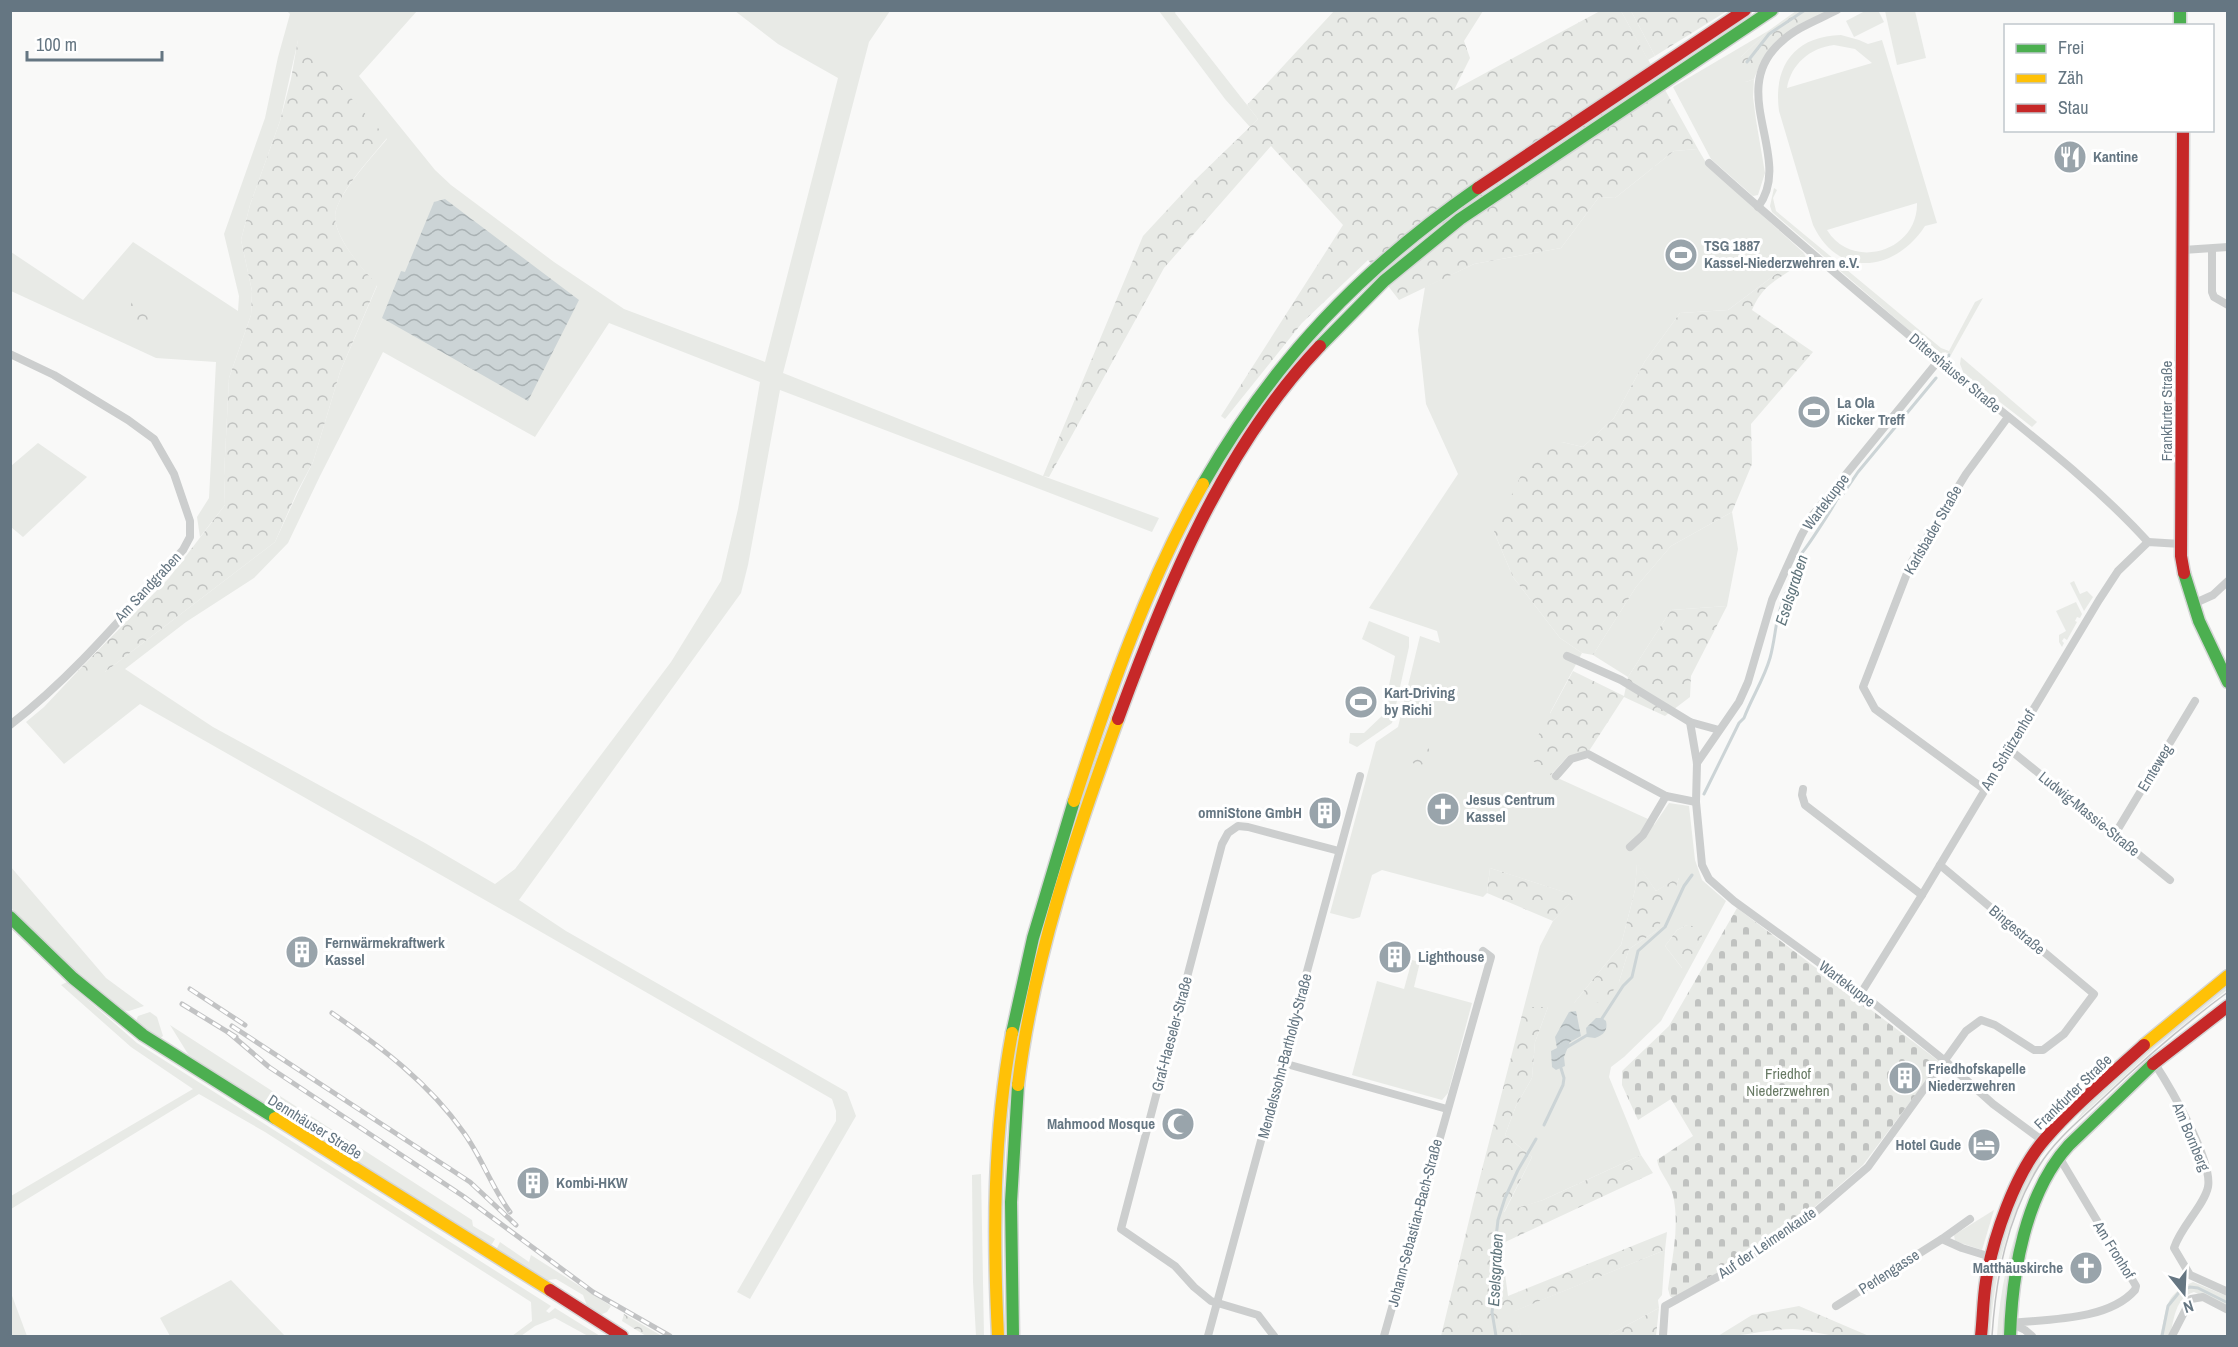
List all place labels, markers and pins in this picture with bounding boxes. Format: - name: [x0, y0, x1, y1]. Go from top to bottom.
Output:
- restaurant icon: Kantine: [2052, 139, 2088, 175]
- place label: Kantine: [2093, 146, 2138, 167]
- place label: TSG 1887 Kassel-Niederzwehren e.V.: [1704, 235, 1859, 273]
- sports icon: TSG 1887 Kassel-Niederzwehren e.V.: [1663, 237, 1699, 273]
- place label: La Ola Kicker Treff: [1837, 392, 1905, 430]
- sports icon: La Ola Kicker Treff: [1796, 394, 1832, 430]
- place label: Kart-Driving by Richi: [1384, 682, 1456, 720]
- sports icon: Kart-Driving by Richi: [1343, 684, 1379, 720]
- place label: Jesus Centrum Kassel: [1466, 789, 1555, 827]
- church icon: Jesus Centrum Kassel: [1425, 791, 1461, 827]
- building icon: omniStone GmbH: [1307, 795, 1343, 831]
- place label: omniStone GmbH: [1198, 802, 1302, 823]
- place label: Fernwärmekraftwerk Kassel: [325, 932, 445, 970]
- building icon: Fernwärmekraftwerk Kassel: [284, 934, 320, 970]
- building icon: Lighthouse: [1377, 939, 1413, 975]
- place label: Lighthouse: [1418, 946, 1484, 967]
- place label: Friedhofskapelle Niederzwehren: [1928, 1058, 2026, 1096]
- building icon: Friedhofskapelle Niederzwehren: [1887, 1060, 1923, 1096]
- mosque icon: Mahmood Mosque: [1160, 1106, 1196, 1142]
- place label: Mahmood Mosque: [1047, 1113, 1155, 1134]
- hotel icon: Hotel Gude: [1966, 1127, 2002, 1163]
- place label: Hotel Gude: [1895, 1134, 1961, 1155]
- building icon: Kombi-HKW: [515, 1165, 551, 1201]
- place label: Kombi-HKW: [556, 1172, 628, 1193]
- church icon: Matthäuskirche: [2068, 1250, 2104, 1286]
- place label: Matthäuskirche: [1973, 1257, 2063, 1278]

